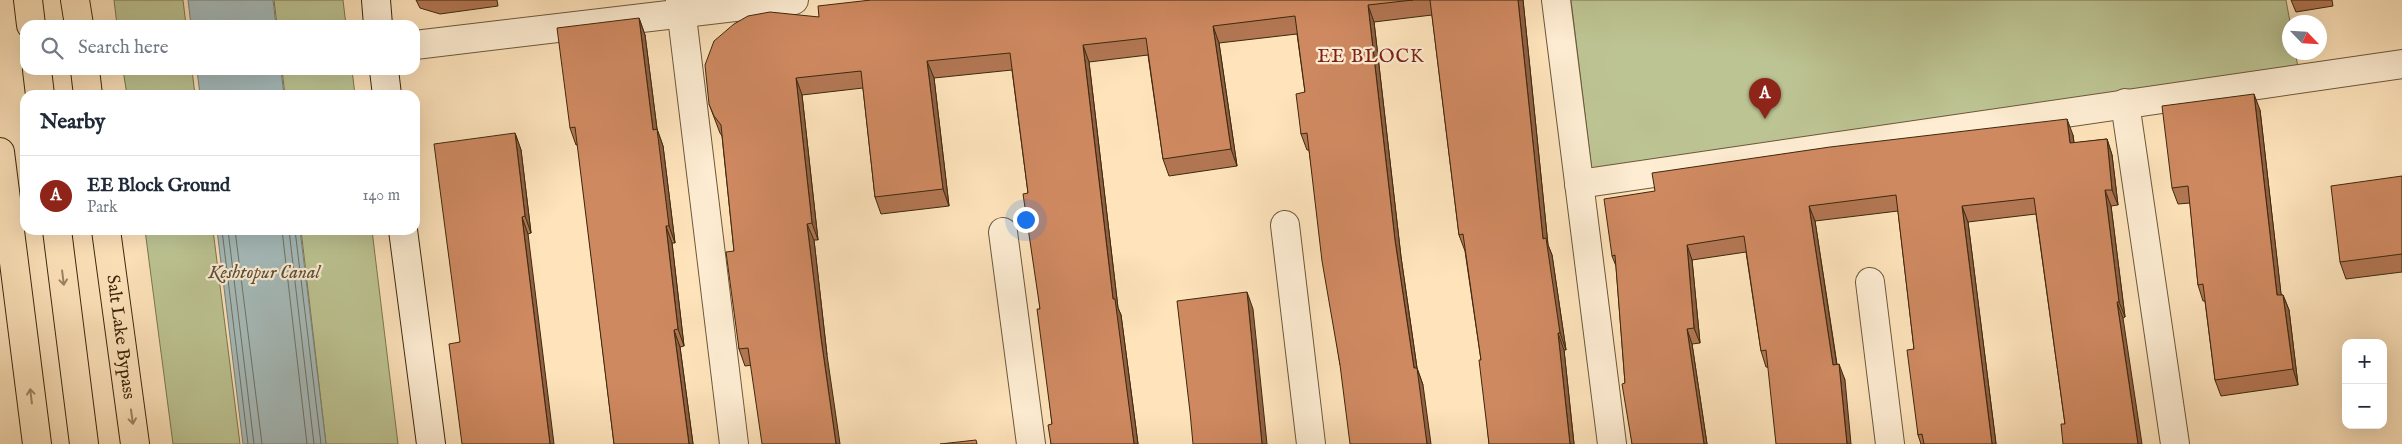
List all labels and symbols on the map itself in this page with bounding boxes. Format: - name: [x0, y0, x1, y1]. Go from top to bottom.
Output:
- north arrow: [2282, 15, 2327, 60]
- district label: EE BLOCK: [1317, 45, 1425, 69]
- pin: A: [1749, 78, 1781, 119]
- your location: [1013, 207, 1039, 233]
- water label: Keshtopur Canal: [207, 261, 321, 285]
- one-way arrow: [58, 270, 68, 286]
- street label: Salt Lake Bypass: [101, 273, 140, 401]
- one-way arrow: [26, 388, 36, 404]
- one-way arrow: [127, 409, 137, 425]

